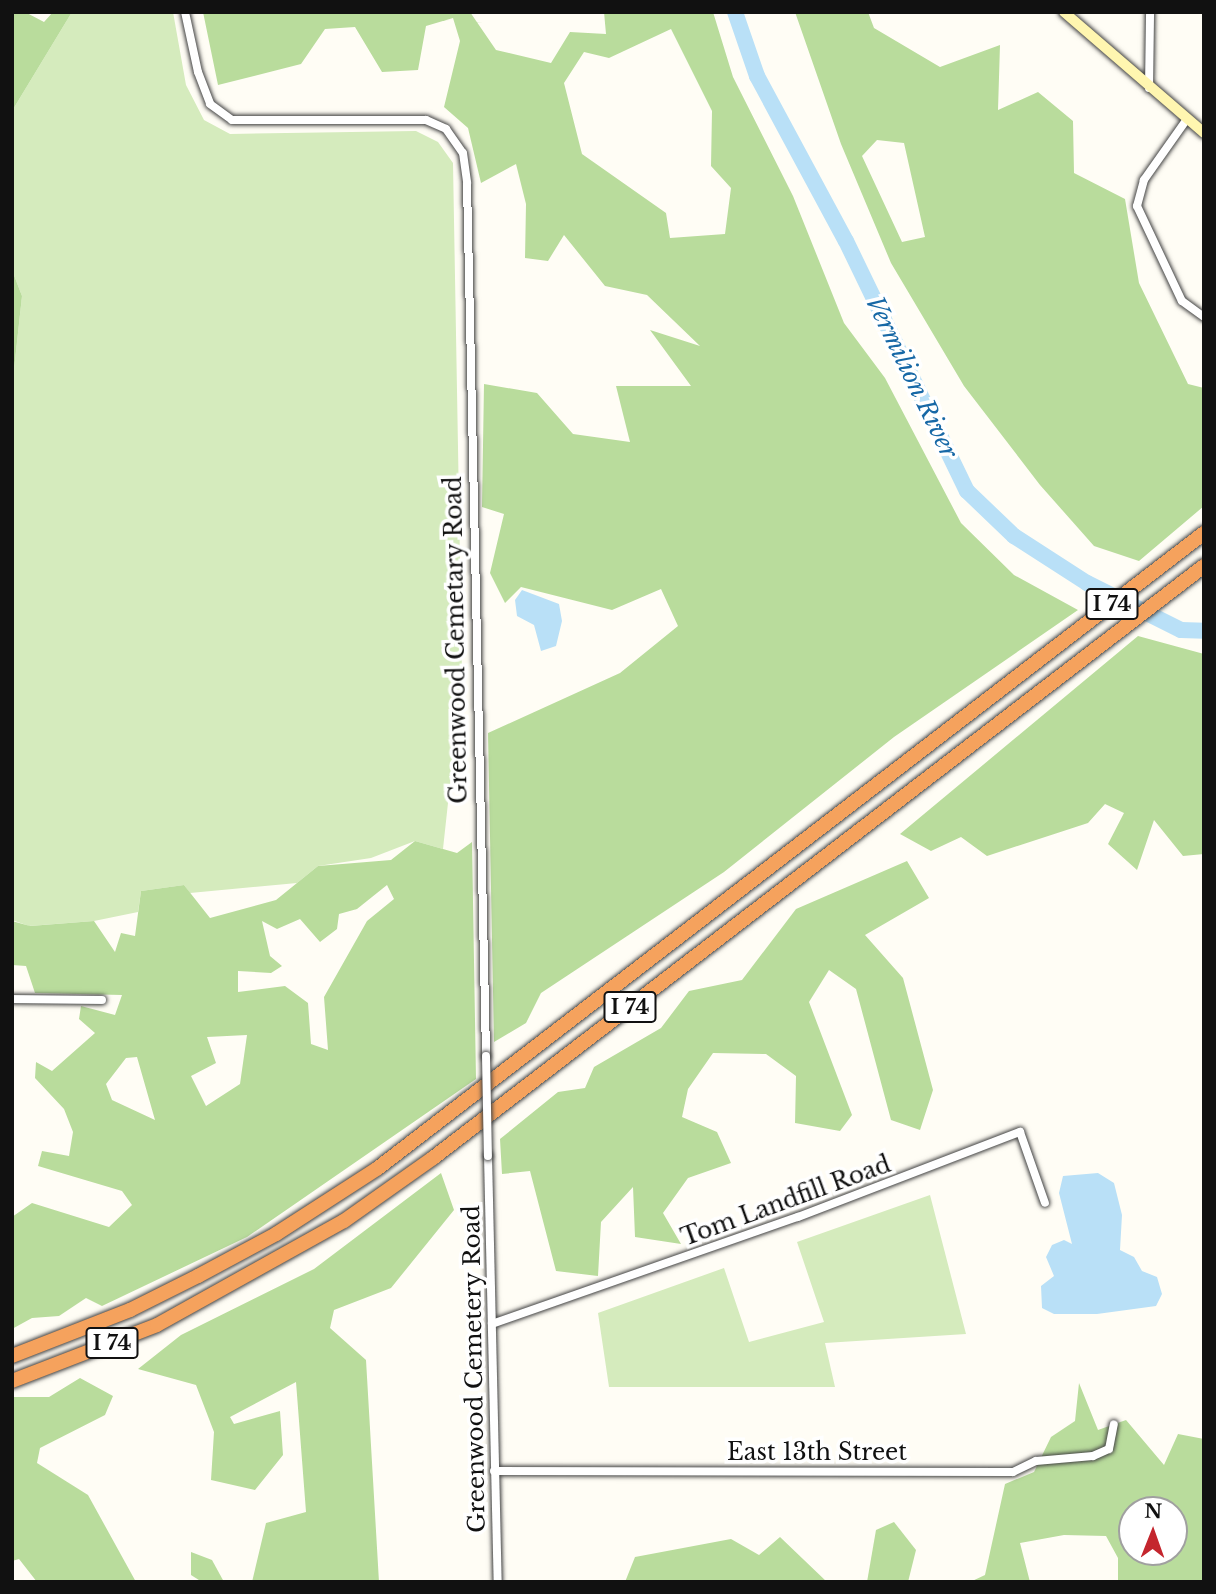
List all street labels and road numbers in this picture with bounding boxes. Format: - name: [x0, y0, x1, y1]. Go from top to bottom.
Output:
- street label: Greenwood Cemetary Road: [439, 476, 473, 804]
- road number: I 74: [1084, 586, 1140, 622]
- road number: I 74: [602, 990, 658, 1024]
- street label: Tom Landfill Road: [678, 1150, 894, 1252]
- street label: Greenwood Cemetery Road: [457, 1204, 491, 1534]
- road number: I 74: [84, 1326, 140, 1360]
- street label: East 13th Street: [727, 1438, 907, 1466]

